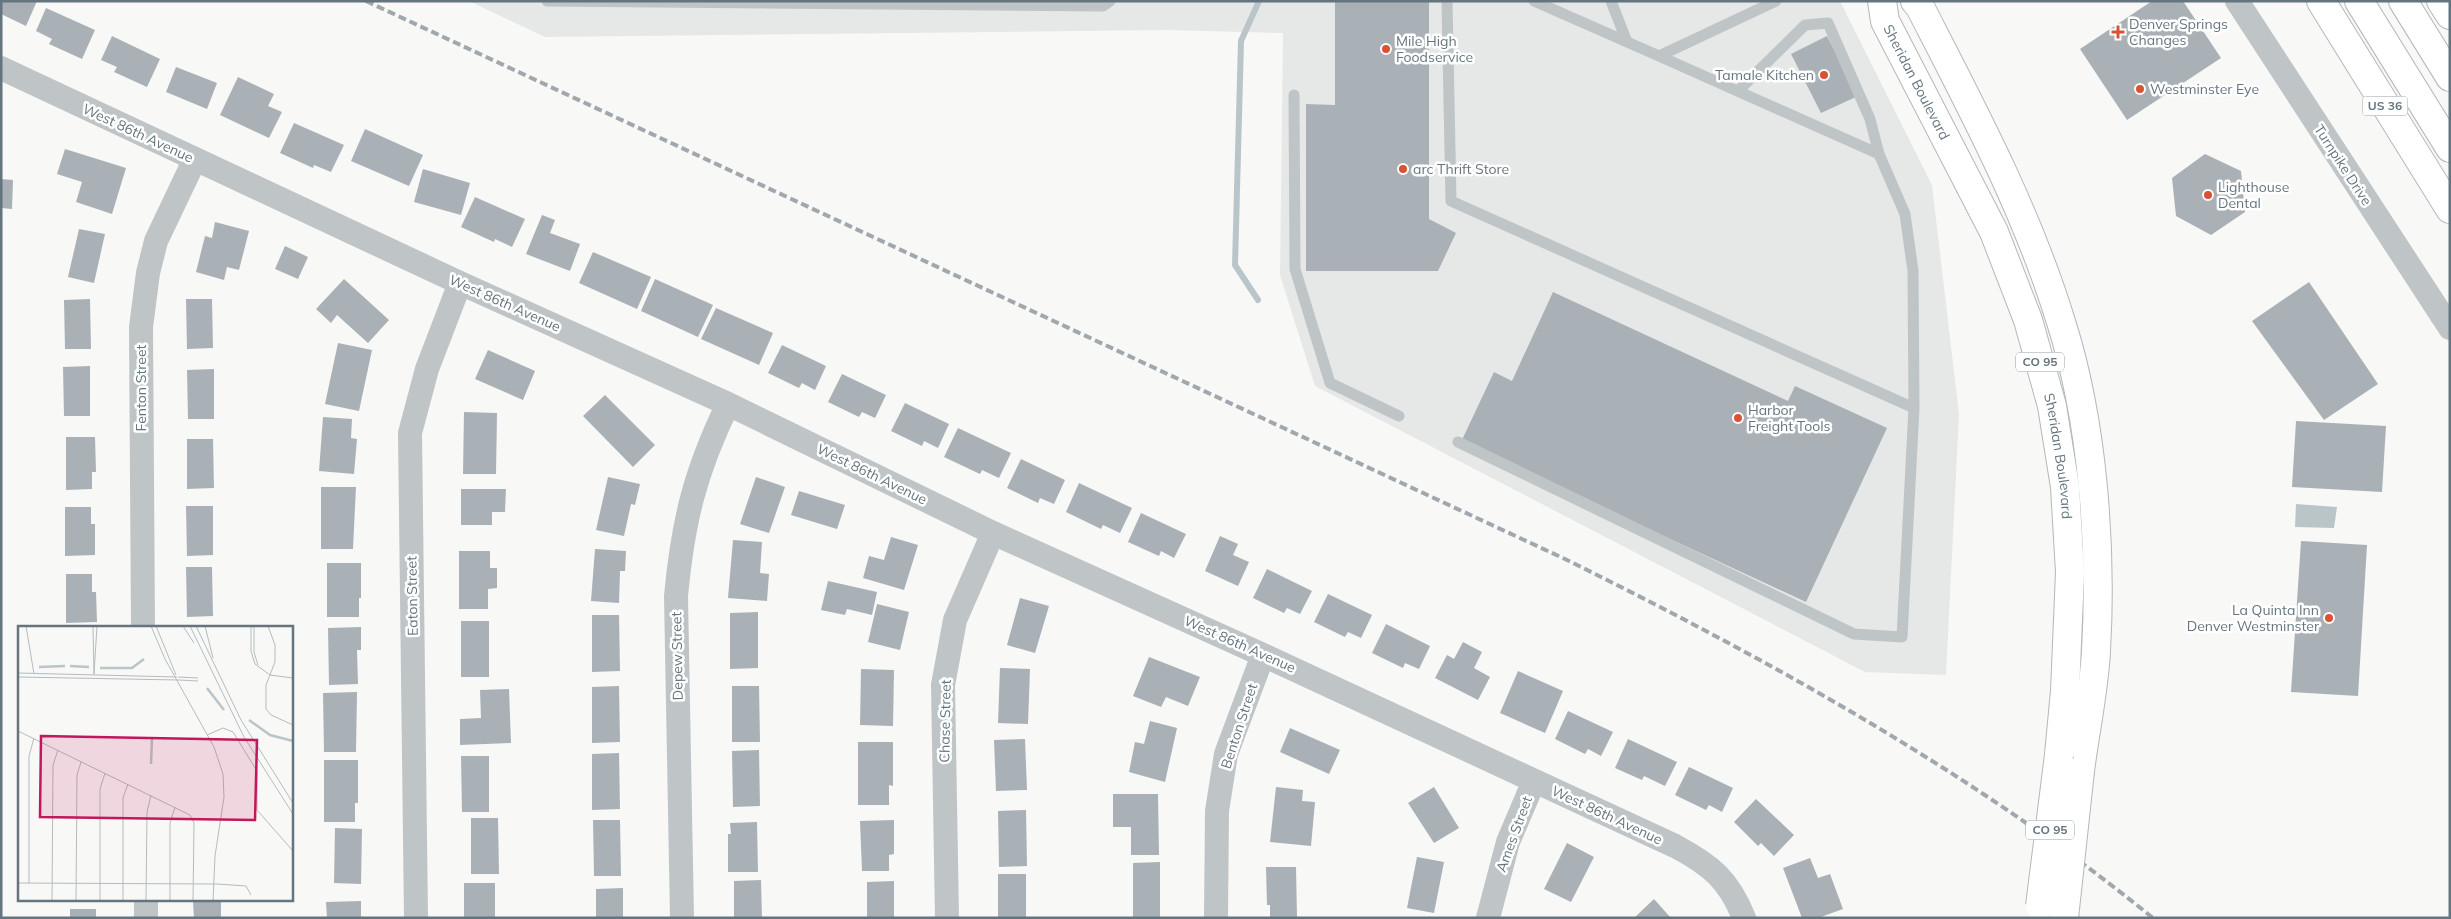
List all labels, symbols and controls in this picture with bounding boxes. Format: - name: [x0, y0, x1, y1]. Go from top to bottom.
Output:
- place label: Denver Springs Changes: [2129, 15, 2228, 49]
- street label: Sheridan Boulevard: [1879, 21, 1954, 143]
- marker: Denver Springs Changes: [2111, 25, 2125, 39]
- place label: Mile High Foodservice: [1396, 32, 1473, 66]
- marker: Mile High Foodservice: [1380, 43, 1392, 55]
- place label: Tamale Kitchen: [1715, 66, 1814, 84]
- marker: Tamale Kitchen: [1818, 69, 1830, 81]
- place label: Westminster Eye: [2150, 80, 2259, 98]
- marker: Westminster Eye: [2134, 83, 2146, 95]
- road number: US 36: [2362, 96, 2408, 115]
- street label: West 86th Avenue: [80, 99, 196, 167]
- street label: Turnpike Drive: [2310, 121, 2376, 209]
- place label: arc Thrift Store: [1413, 160, 1509, 178]
- marker: arc Thrift Store: [1397, 163, 1409, 175]
- place label: Lighthouse Dental: [2218, 178, 2289, 212]
- marker: Lighthouse Dental: [2202, 189, 2214, 201]
- street label: West 86th Avenue: [446, 270, 564, 336]
- street label: Fenton Street: [132, 344, 150, 431]
- road number: CO 95: [2016, 352, 2064, 372]
- street label: Sheridan Boulevard: [2040, 391, 2076, 520]
- place label: Harbor Freight Tools: [1748, 401, 1831, 435]
- marker: Harbor Freight Tools: [1732, 412, 1744, 424]
- street label: West 86th Avenue: [814, 440, 930, 508]
- street label: Eaton Street: [402, 556, 422, 636]
- place label: La Quinta Inn Denver Westminster: [2187, 601, 2320, 635]
- street label: Depew Street: [667, 611, 687, 700]
- street label: West 86th Avenue: [1181, 611, 1299, 677]
- marker: La Quinta Inn Denver Westminster: [2323, 612, 2335, 624]
- inset map: [18, 626, 292, 902]
- street label: Chase Street: [935, 679, 955, 763]
- street label: Benton Street: [1217, 681, 1261, 771]
- street label: West 86th Avenue: [1549, 781, 1665, 849]
- street label: Ames Street: [1492, 793, 1536, 874]
- road number: CO 95: [2026, 820, 2074, 840]

